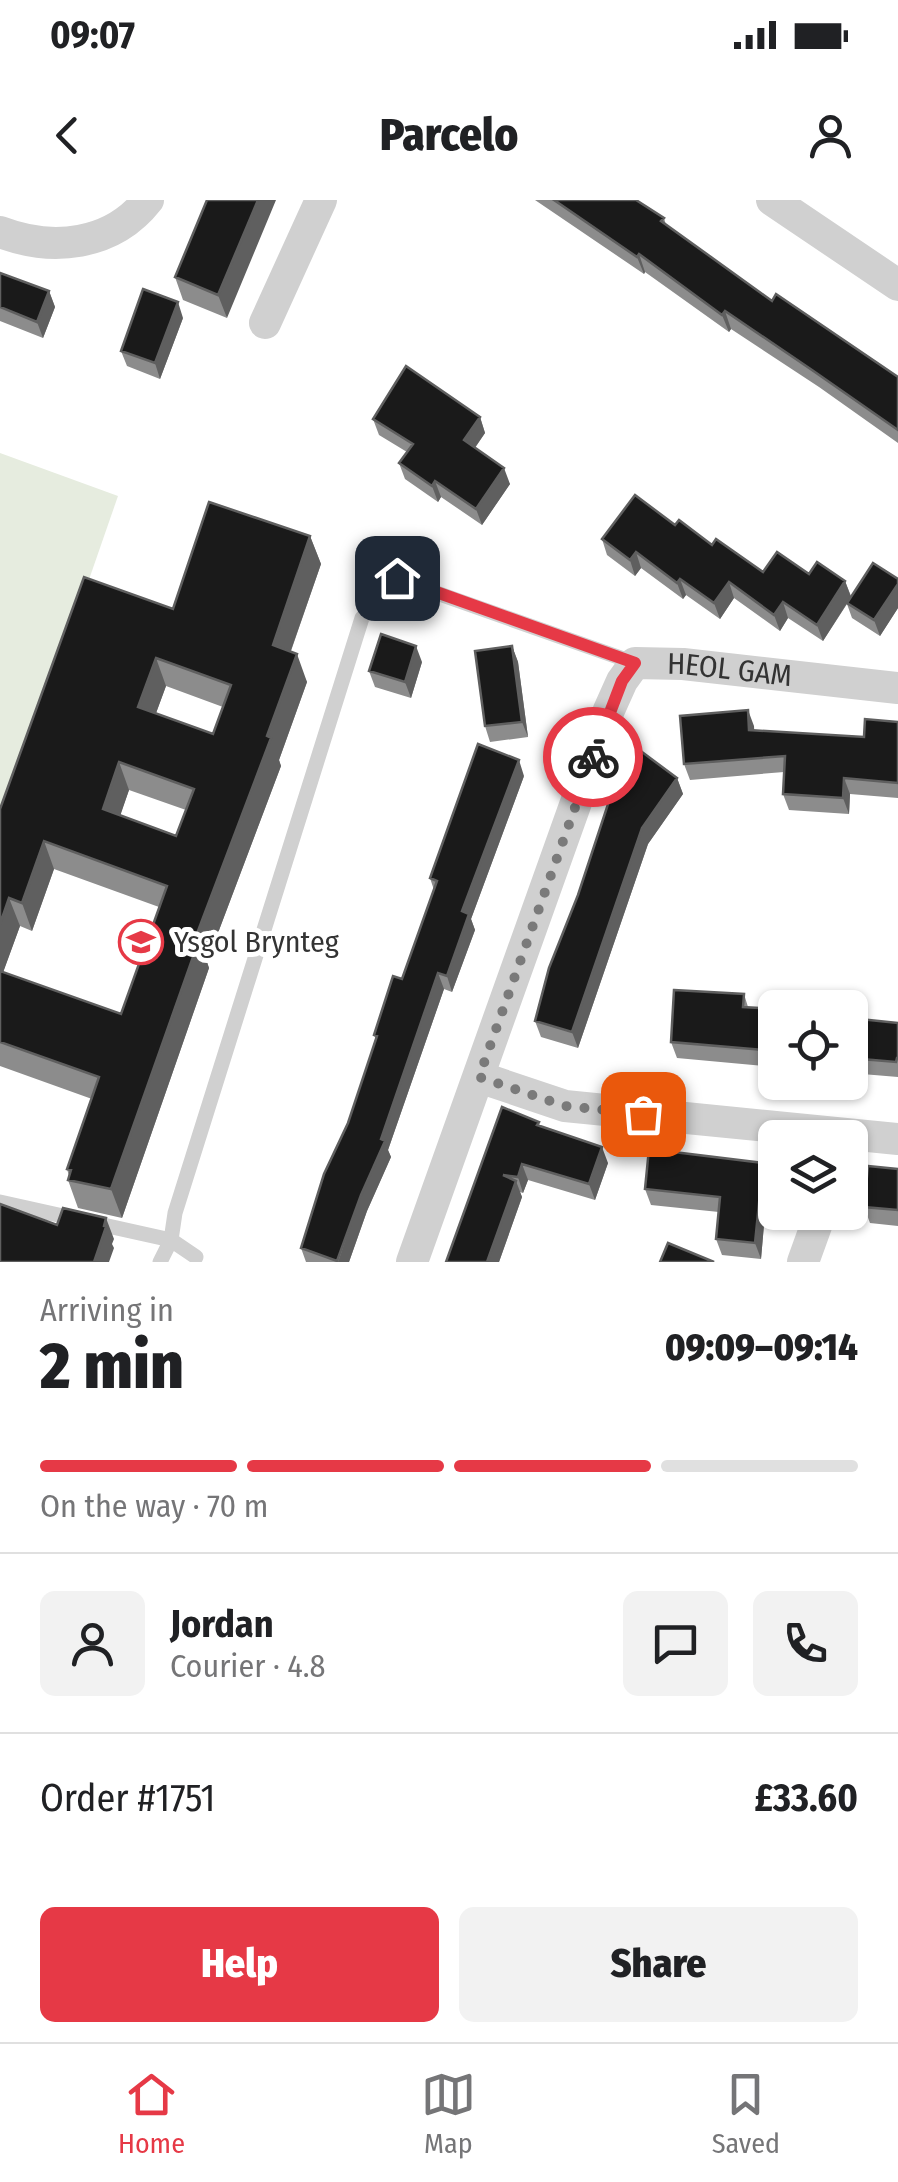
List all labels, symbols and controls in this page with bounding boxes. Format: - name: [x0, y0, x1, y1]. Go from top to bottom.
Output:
- text: 09:07: [50, 12, 135, 58]
- icon: back: [40, 108, 95, 163]
- text: Parcelo: [380, 108, 518, 162]
- icon: person: [803, 108, 858, 163]
- pin: [355, 536, 440, 621]
- icon: home: [370, 551, 425, 606]
- street label: HEOL GAM: [667, 646, 794, 694]
- courier: [543, 707, 643, 807]
- icon: bike: [566, 730, 621, 785]
- school or university icon: Ysgol Brynteg: [118, 919, 164, 965]
- place label: Ysgol Brynteg: [174, 924, 340, 960]
- map controls: [758, 990, 868, 1230]
- button: locate: [758, 990, 868, 1100]
- pin: [601, 1072, 686, 1157]
- icon: bag: [616, 1087, 671, 1142]
- button: layers: [758, 1120, 868, 1230]
- text: Arriving in: [40, 1291, 174, 1329]
- text: 09:09–09:14: [665, 1324, 858, 1370]
- text: 2 min: [40, 1327, 184, 1405]
- text: On the way · 70 m: [40, 1487, 268, 1525]
- button: person: [40, 1591, 145, 1696]
- button: chat: [623, 1591, 728, 1696]
- button: phone: [753, 1591, 858, 1696]
- text: Jordan: [170, 1601, 274, 1647]
- text: Courier · 4.8: [170, 1647, 326, 1685]
- text: Order #1751: [40, 1775, 215, 1821]
- text: £33.60: [754, 1775, 858, 1821]
- button: Help: [40, 1907, 439, 2022]
- button: Share: [459, 1907, 858, 2022]
- tab: Home: [118, 2067, 185, 2160]
- tab: Map: [421, 2067, 476, 2160]
- tab: Saved: [712, 2067, 780, 2160]

